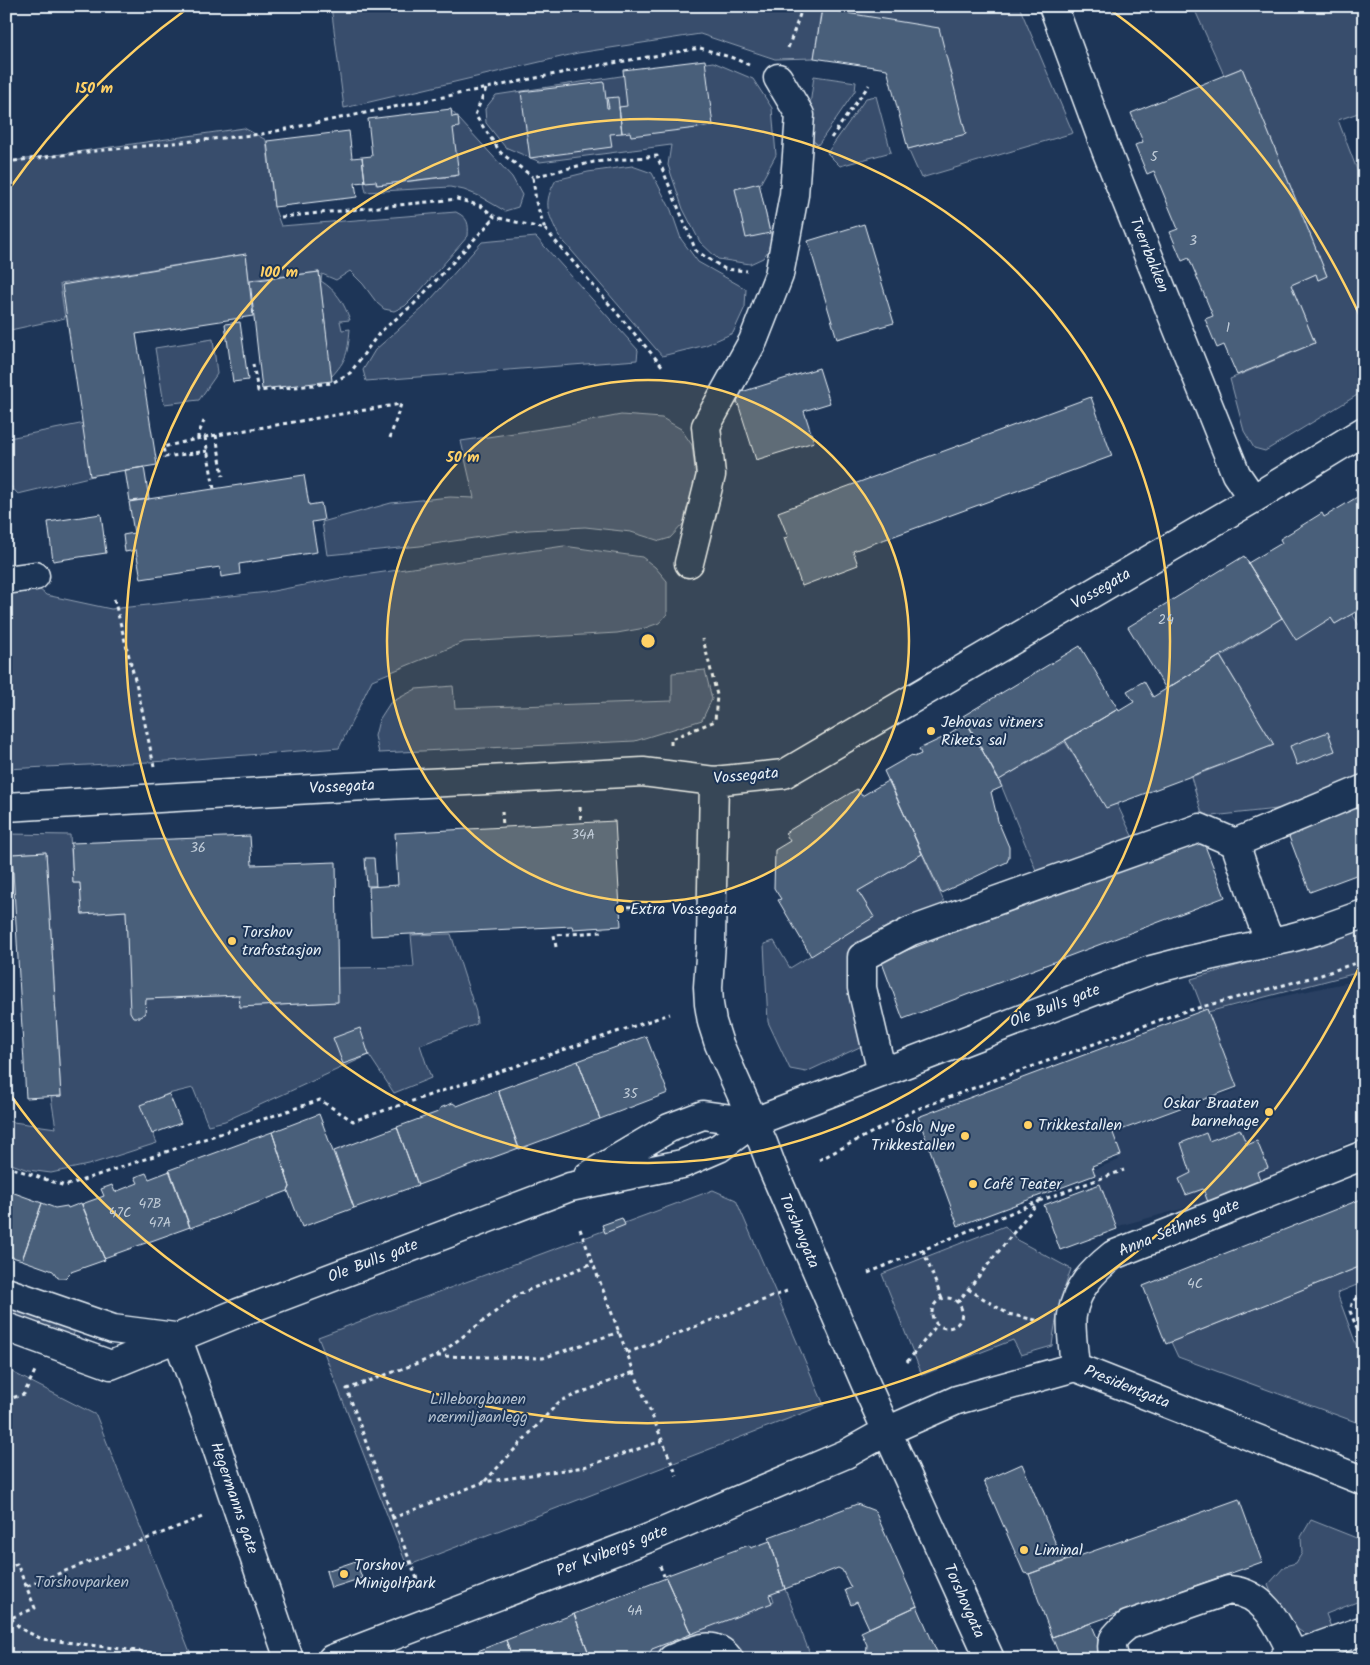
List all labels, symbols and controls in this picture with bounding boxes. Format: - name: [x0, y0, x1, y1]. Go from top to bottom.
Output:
- text: 150 m: [75, 77, 113, 101]
- house number: 5: [1150, 146, 1159, 168]
- street label: Tverrbakken: [1122, 213, 1176, 297]
- house number: 3: [1189, 230, 1197, 252]
- text: 100 m: [260, 261, 298, 285]
- house number: 1: [1226, 317, 1230, 339]
- text: 50 m: [445, 446, 480, 470]
- street label: Vossegata: [1066, 562, 1136, 616]
- house number: 24: [1158, 609, 1174, 631]
- centre of rings: [639, 632, 657, 650]
- place label: Jehovas vitners Rikets sal: [941, 710, 1044, 753]
- marker: Jehovas vitners Rikets sal: [925, 725, 937, 737]
- street label: Vossegata: [712, 761, 780, 791]
- street label: Vossegata: [309, 773, 375, 801]
- house number: 34A: [571, 824, 595, 846]
- house number: 36: [190, 837, 206, 859]
- place label: Extra Vossegata: [630, 897, 737, 922]
- marker: Extra Vossegata: [614, 903, 626, 915]
- place label: Torshov trafostasjon: [242, 920, 321, 963]
- marker: Torshov trafostasjon: [226, 935, 238, 947]
- street label: Ole Bulls gate: [1006, 977, 1104, 1035]
- house number: 35: [622, 1083, 639, 1105]
- place label: Oskar Braaten barnehage: [1163, 1091, 1259, 1134]
- marker: Oskar Braaten barnehage: [1263, 1106, 1275, 1118]
- place label: Trikkestallen: [1038, 1113, 1122, 1138]
- place label: Oslo Nye Trikkestallen: [871, 1115, 955, 1158]
- marker: Trikkestallen: [1022, 1119, 1034, 1131]
- marker: Oslo Nye Trikkestallen: [959, 1130, 971, 1142]
- place label: Café Teater: [983, 1172, 1063, 1197]
- marker: Café Teater: [967, 1178, 979, 1190]
- street label: Torshovgata: [772, 1190, 826, 1272]
- street label: Anna Sethnes gate: [1115, 1192, 1243, 1264]
- house number: 47B: [138, 1193, 162, 1215]
- house number: 47C: [109, 1202, 131, 1224]
- house number: 47A: [149, 1212, 171, 1234]
- street label: Ole Bulls gate: [324, 1232, 422, 1290]
- house number: 4C: [1187, 1273, 1203, 1295]
- street label: Presidentgata: [1080, 1358, 1174, 1416]
- park label: Lilleborgbanen nærmiljøanlegg: [428, 1387, 528, 1430]
- street label: Hegermanns gate: [203, 1439, 265, 1557]
- street label: Per Kvibergs gate: [553, 1518, 671, 1584]
- place label: Liminal: [1034, 1538, 1083, 1563]
- marker: Liminal: [1018, 1544, 1030, 1556]
- place label: Torshov Minigolfpark: [354, 1553, 436, 1596]
- street label: Torshovgata: [936, 1560, 992, 1642]
- marker: Torshov Minigolfpark: [338, 1568, 350, 1580]
- park label: Torshovparken: [35, 1570, 129, 1595]
- house number: 4A: [627, 1600, 643, 1622]

